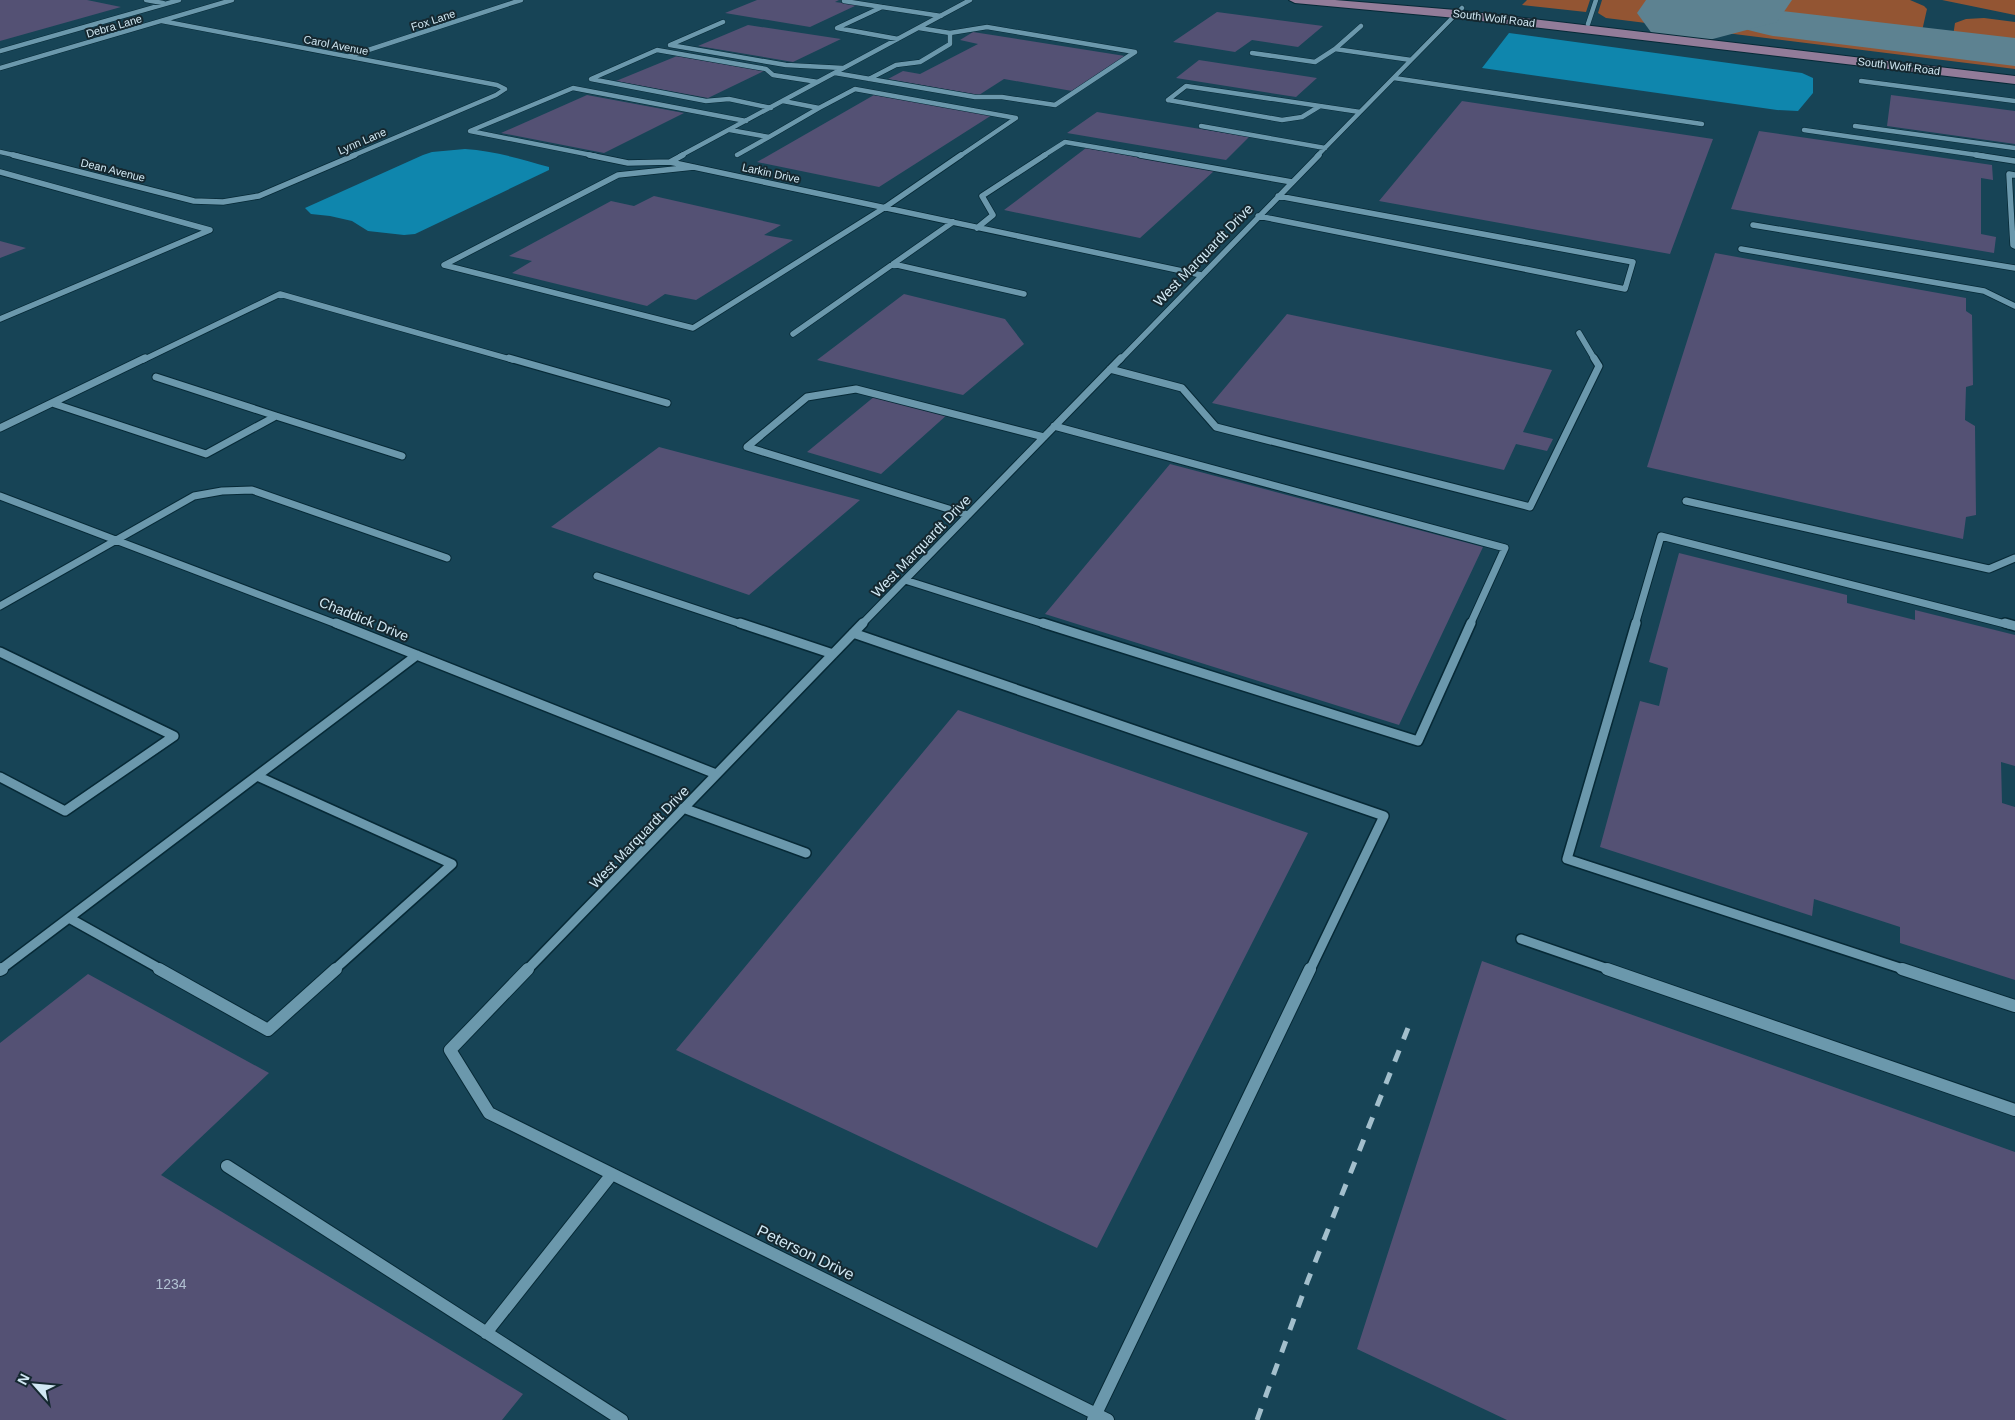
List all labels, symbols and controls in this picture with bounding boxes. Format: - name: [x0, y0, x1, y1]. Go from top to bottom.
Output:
- street label: Fox Lane: [409, 7, 457, 33]
- street label: South Wolf Road: [1452, 7, 1536, 29]
- street label: Debra Lane: [85, 12, 143, 40]
- street label: Carol Avenue: [303, 33, 369, 57]
- street label: South Wolf Road: [1857, 55, 1941, 77]
- street label: Lynn Lane: [336, 126, 388, 156]
- street label: Dean Avenue: [80, 156, 146, 184]
- street label: Larkin Drive: [741, 161, 801, 185]
- street label: West Marquardt Drive: [1150, 200, 1256, 309]
- street label: West Marquardt Drive: [868, 491, 974, 600]
- street label: Chaddick Drive: [317, 594, 411, 644]
- street label: West Marquardt Drive: [586, 782, 692, 891]
- street label: Peterson Drive: [754, 1222, 857, 1283]
- house number: 1234: [155, 1276, 187, 1292]
- north arrow: [10, 1360, 60, 1410]
- text: N: [14, 1371, 33, 1387]

